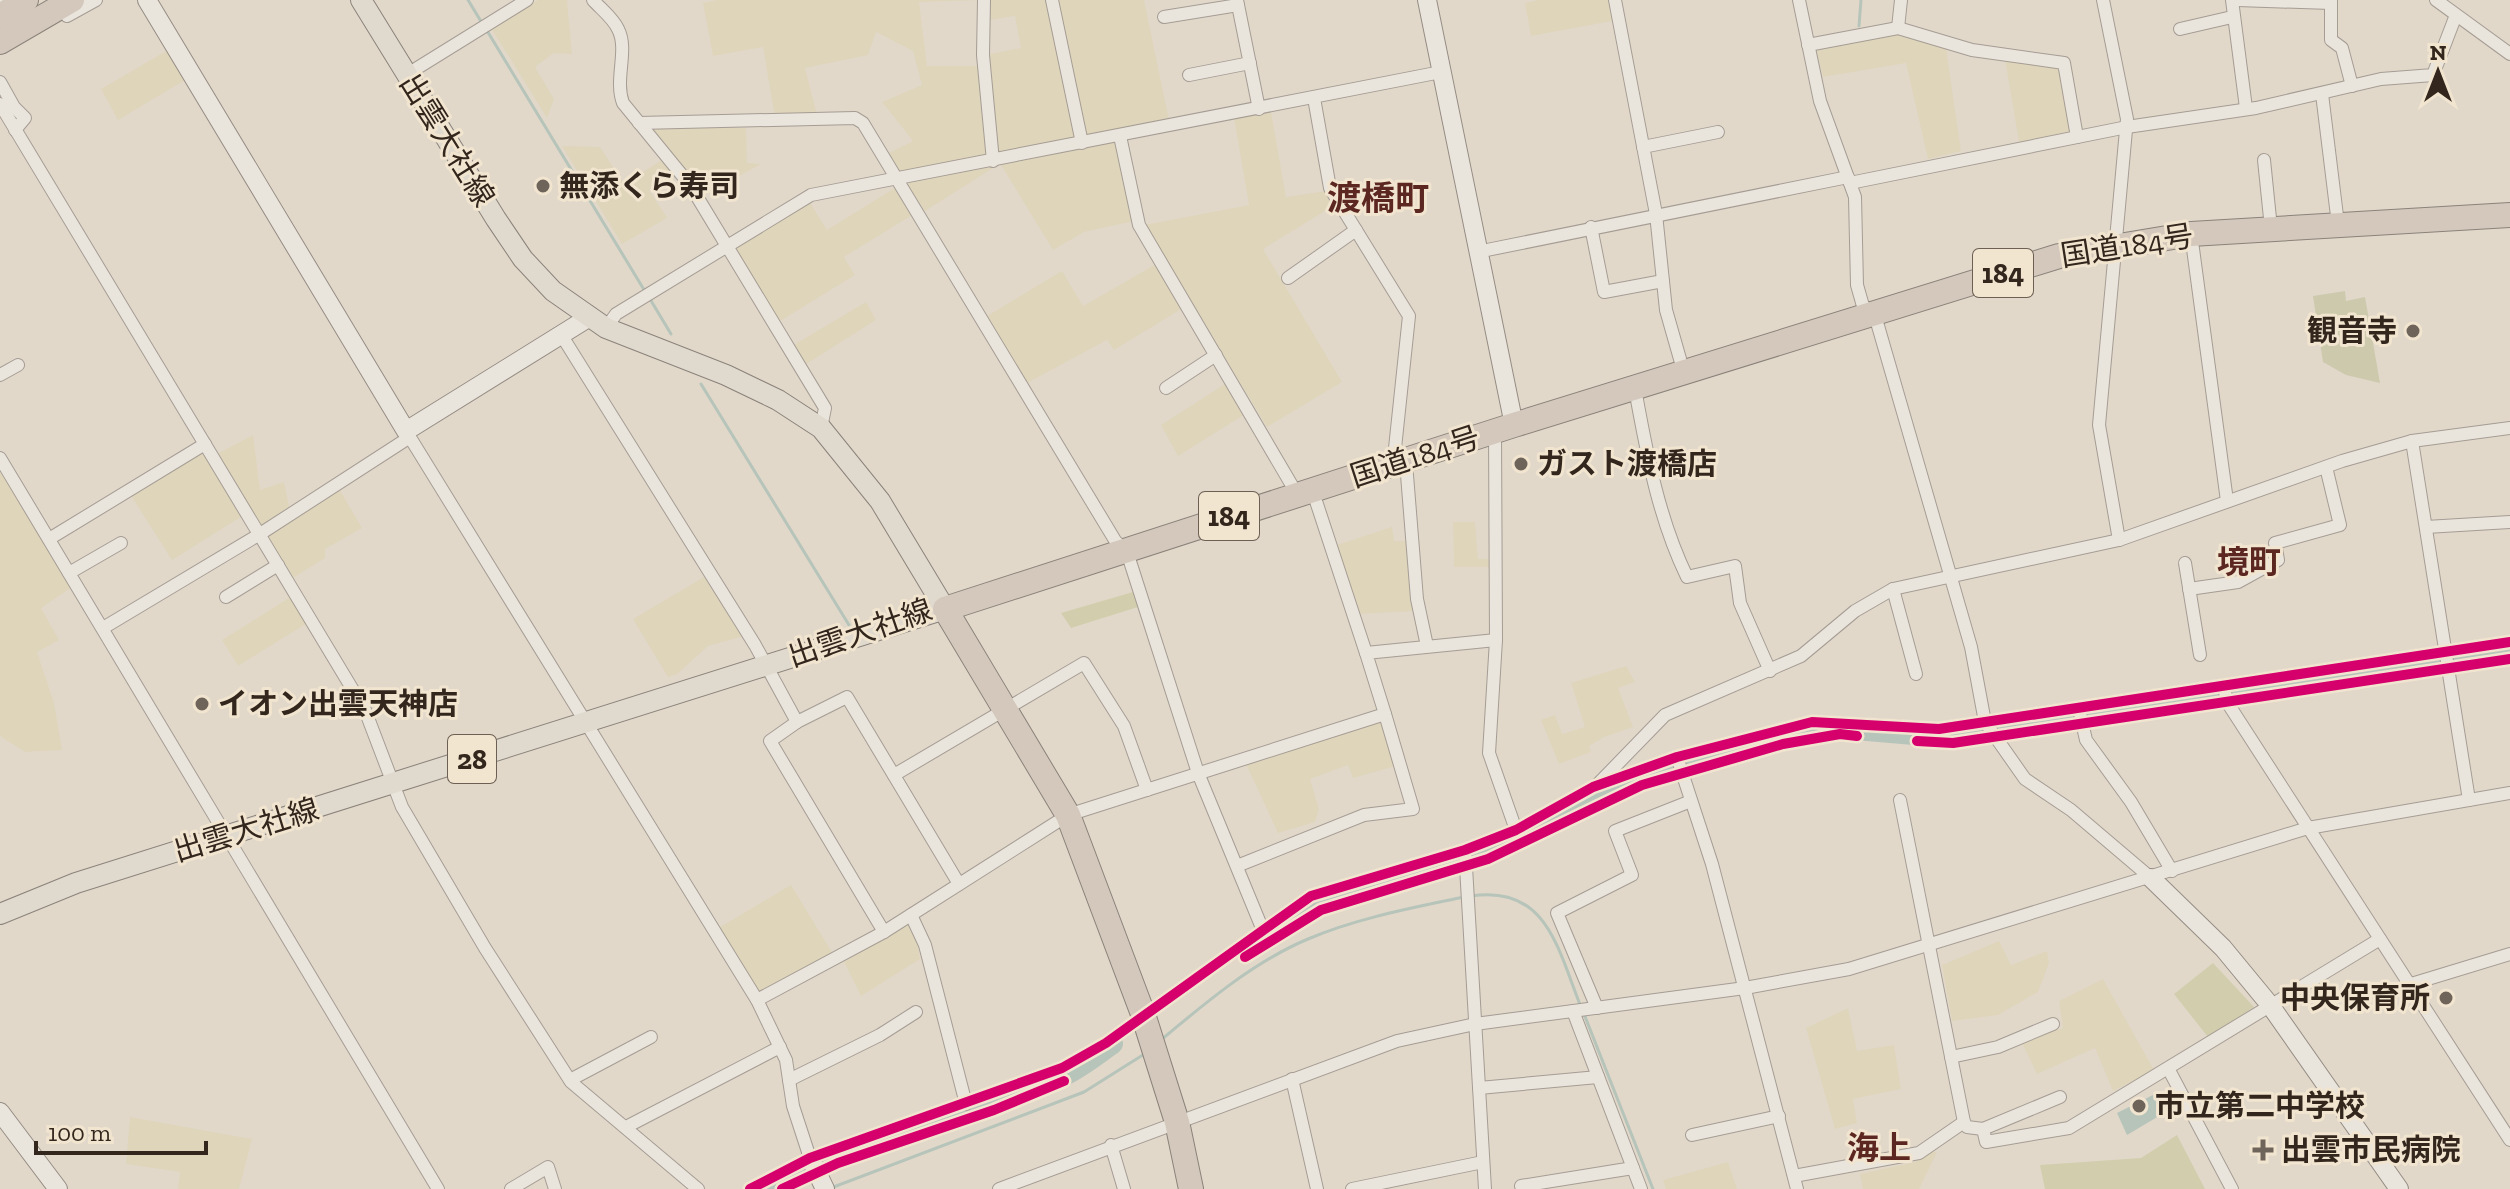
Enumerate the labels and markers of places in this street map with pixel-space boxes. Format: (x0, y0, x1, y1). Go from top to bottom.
place label: 無添くら寿司 (559, 168, 739, 204)
marker: 無添くら寿司 (534, 177, 552, 195)
place label: 観音寺 (2307, 313, 2397, 349)
marker: 観音寺 (2404, 322, 2422, 340)
place label: ガスト渡橋店 (1537, 446, 1717, 482)
marker: ガスト渡橋店 (1512, 455, 1530, 473)
place label: イオン出雲天神店 (218, 686, 458, 722)
marker: イオン出雲天神店 (193, 695, 211, 713)
place label: 中央保育所 (2280, 980, 2430, 1016)
marker: 中央保育所 (2437, 989, 2455, 1007)
place label: 市立第二中学校 (2155, 1088, 2365, 1124)
marker: 市立第二中学校 (2130, 1097, 2148, 1115)
place label: 出雲市民病院 (2281, 1132, 2461, 1168)
marker: 出雲市民病院 (2252, 1139, 2274, 1161)

